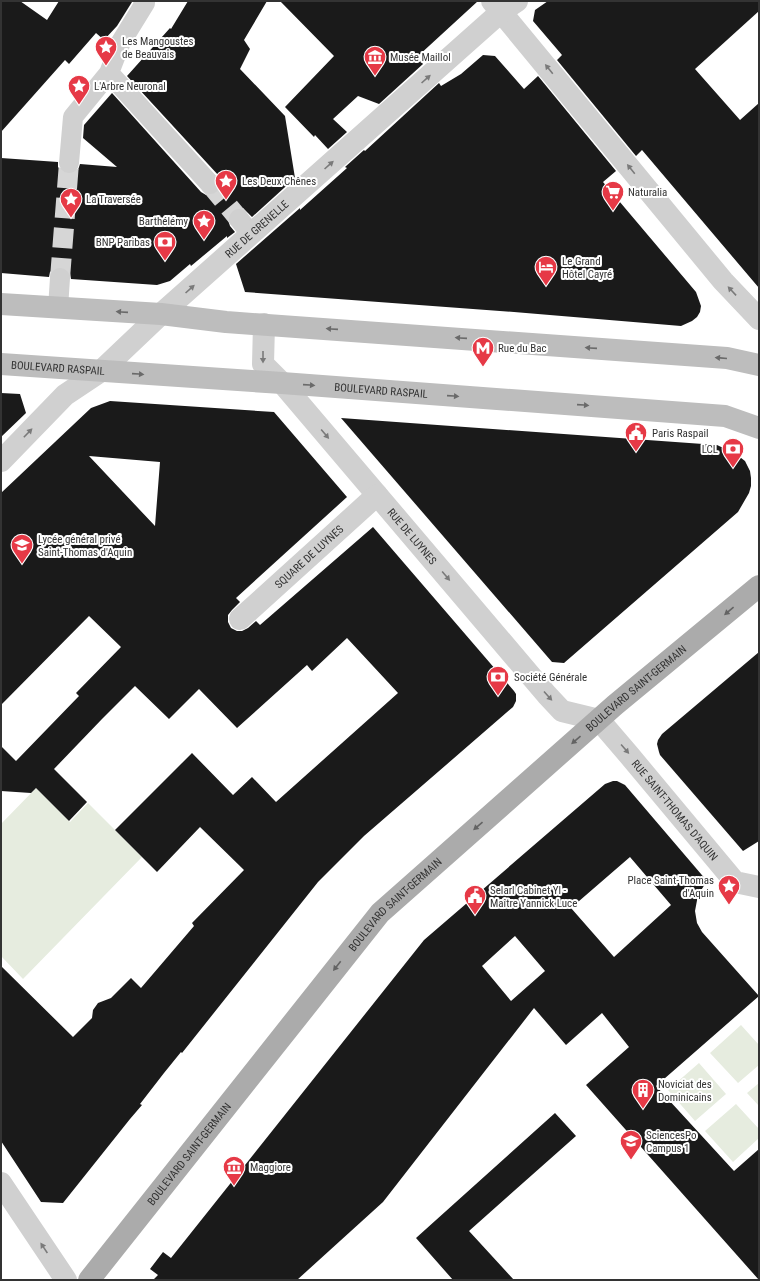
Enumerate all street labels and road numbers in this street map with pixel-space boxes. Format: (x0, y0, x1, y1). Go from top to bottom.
street label: RUE DE GRENELLE (223, 197, 292, 261)
street label: BOULEVARD RASPAIL (11, 359, 105, 378)
street label: BOULEVARD RASPAIL (334, 381, 428, 401)
street label: RUE DE LUYNES (384, 506, 439, 567)
street label: SQUARE DE LUYNES (272, 522, 346, 591)
street label: BOULEVARD SAINT-GERMAIN (583, 643, 689, 735)
street label: RUE SAINT-THOMAS D'AQUIN (629, 757, 720, 863)
street label: BOULEVARD SAINT-GERMAIN (346, 855, 445, 954)
street label: BOULEVARD SAINT-GERMAIN (145, 1100, 234, 1208)

